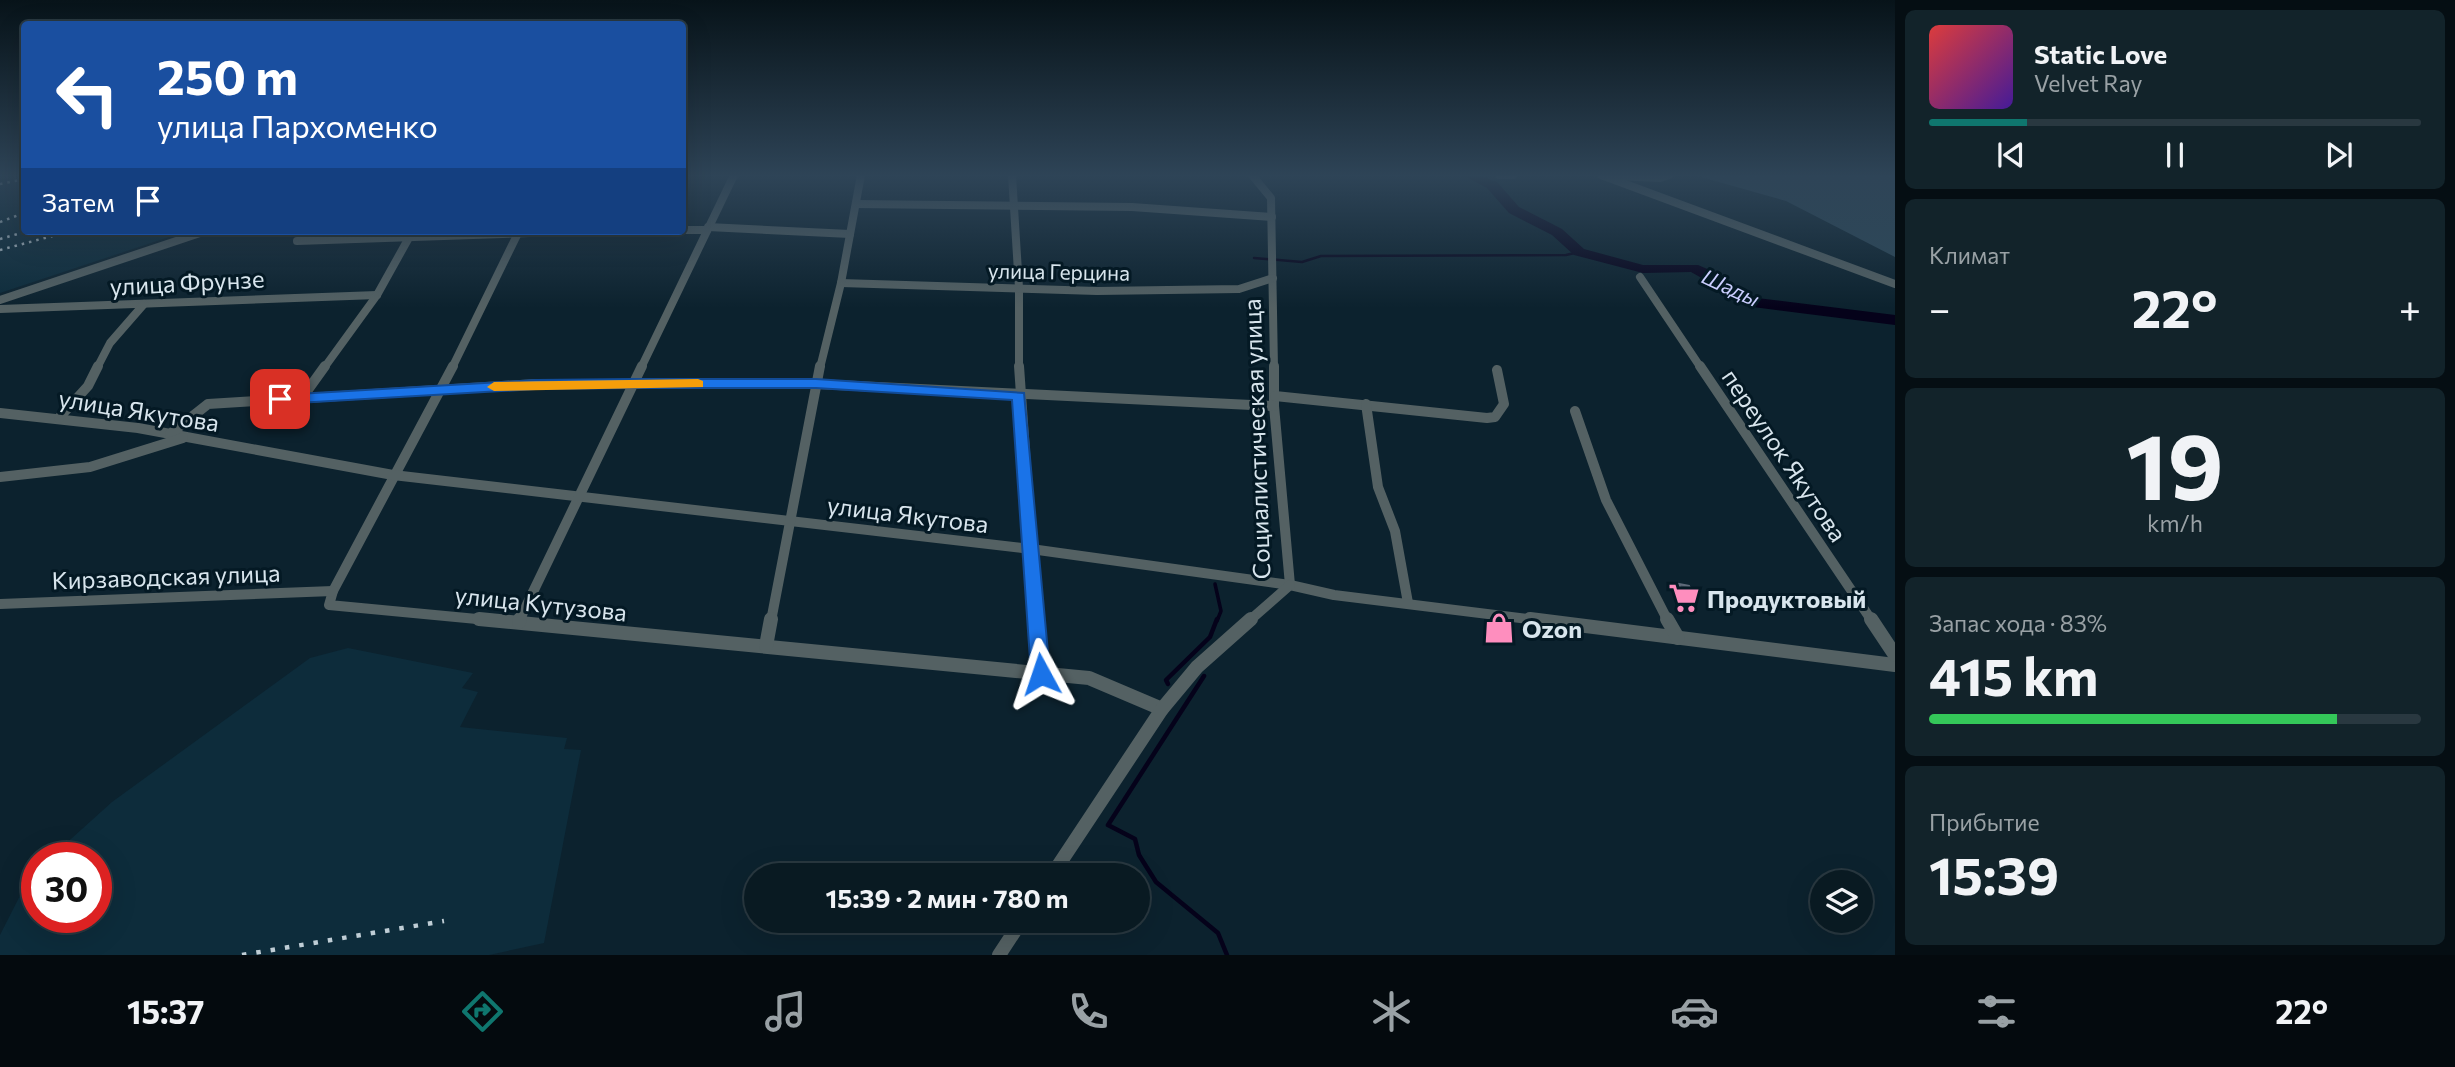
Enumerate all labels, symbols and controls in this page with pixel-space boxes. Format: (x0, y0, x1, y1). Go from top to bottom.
text: Static Love (2034, 38, 2167, 69)
text: 250 m (157, 45, 298, 105)
icon: left (42, 49, 133, 140)
text: Velvet Ray (2034, 69, 2142, 97)
text: улица Пархоменко (157, 105, 438, 145)
icon: previous (1992, 136, 2030, 174)
icon: pause (2156, 136, 2194, 174)
icon: next (2320, 136, 2358, 174)
icon: arrive (129, 182, 167, 220)
text: Затем (42, 186, 115, 217)
text: Климат (1929, 241, 2010, 269)
street label: улица Герцина (988, 257, 1130, 285)
street label: улица Фрунзе (109, 263, 265, 301)
water label: Шады (1698, 263, 1764, 311)
text: 22° (2132, 275, 2217, 339)
text: − (1929, 284, 1951, 331)
text: + (2399, 284, 2421, 331)
street label: Социалистическая улица (1237, 298, 1275, 580)
street label: переулок Якутова (1717, 363, 1853, 547)
pin (250, 369, 310, 429)
icon: arrive (261, 380, 299, 418)
street label: улица Якутова (57, 383, 221, 437)
text: 19 (2126, 407, 2224, 519)
street label: улица Якутова (826, 490, 990, 538)
text: km/h (2147, 509, 2203, 537)
street label: Кирзаводская улица (51, 558, 281, 594)
street label: улица Кутузова (454, 580, 628, 626)
supermarket icon: Продуктовый (1667, 581, 1701, 615)
place label: Продуктовый (1707, 584, 1866, 613)
text: Запас хода · 83% (1929, 609, 2107, 637)
shop icon: Ozon (1482, 611, 1516, 645)
place label: Ozon (1522, 614, 1582, 643)
position arrow (1004, 637, 1078, 711)
text: 415 km (1929, 643, 2098, 707)
text: Прибытие (1929, 808, 2040, 836)
speed limit sign: 30 (21, 842, 112, 933)
text: 15:39 (1929, 842, 2059, 906)
map controls (1810, 870, 1873, 933)
button: layers (1810, 870, 1873, 933)
text: 15:39 · 2 мин · 780 m (826, 882, 1068, 913)
icon: directions (458, 987, 507, 1036)
icon: music (761, 987, 810, 1036)
icon: phone (1064, 987, 1113, 1036)
icon: climate (1367, 987, 1416, 1036)
icon: car (1670, 987, 1719, 1036)
icon: filters (1972, 987, 2021, 1036)
text: 15:37 (127, 991, 204, 1031)
text: 22° (2275, 991, 2328, 1031)

